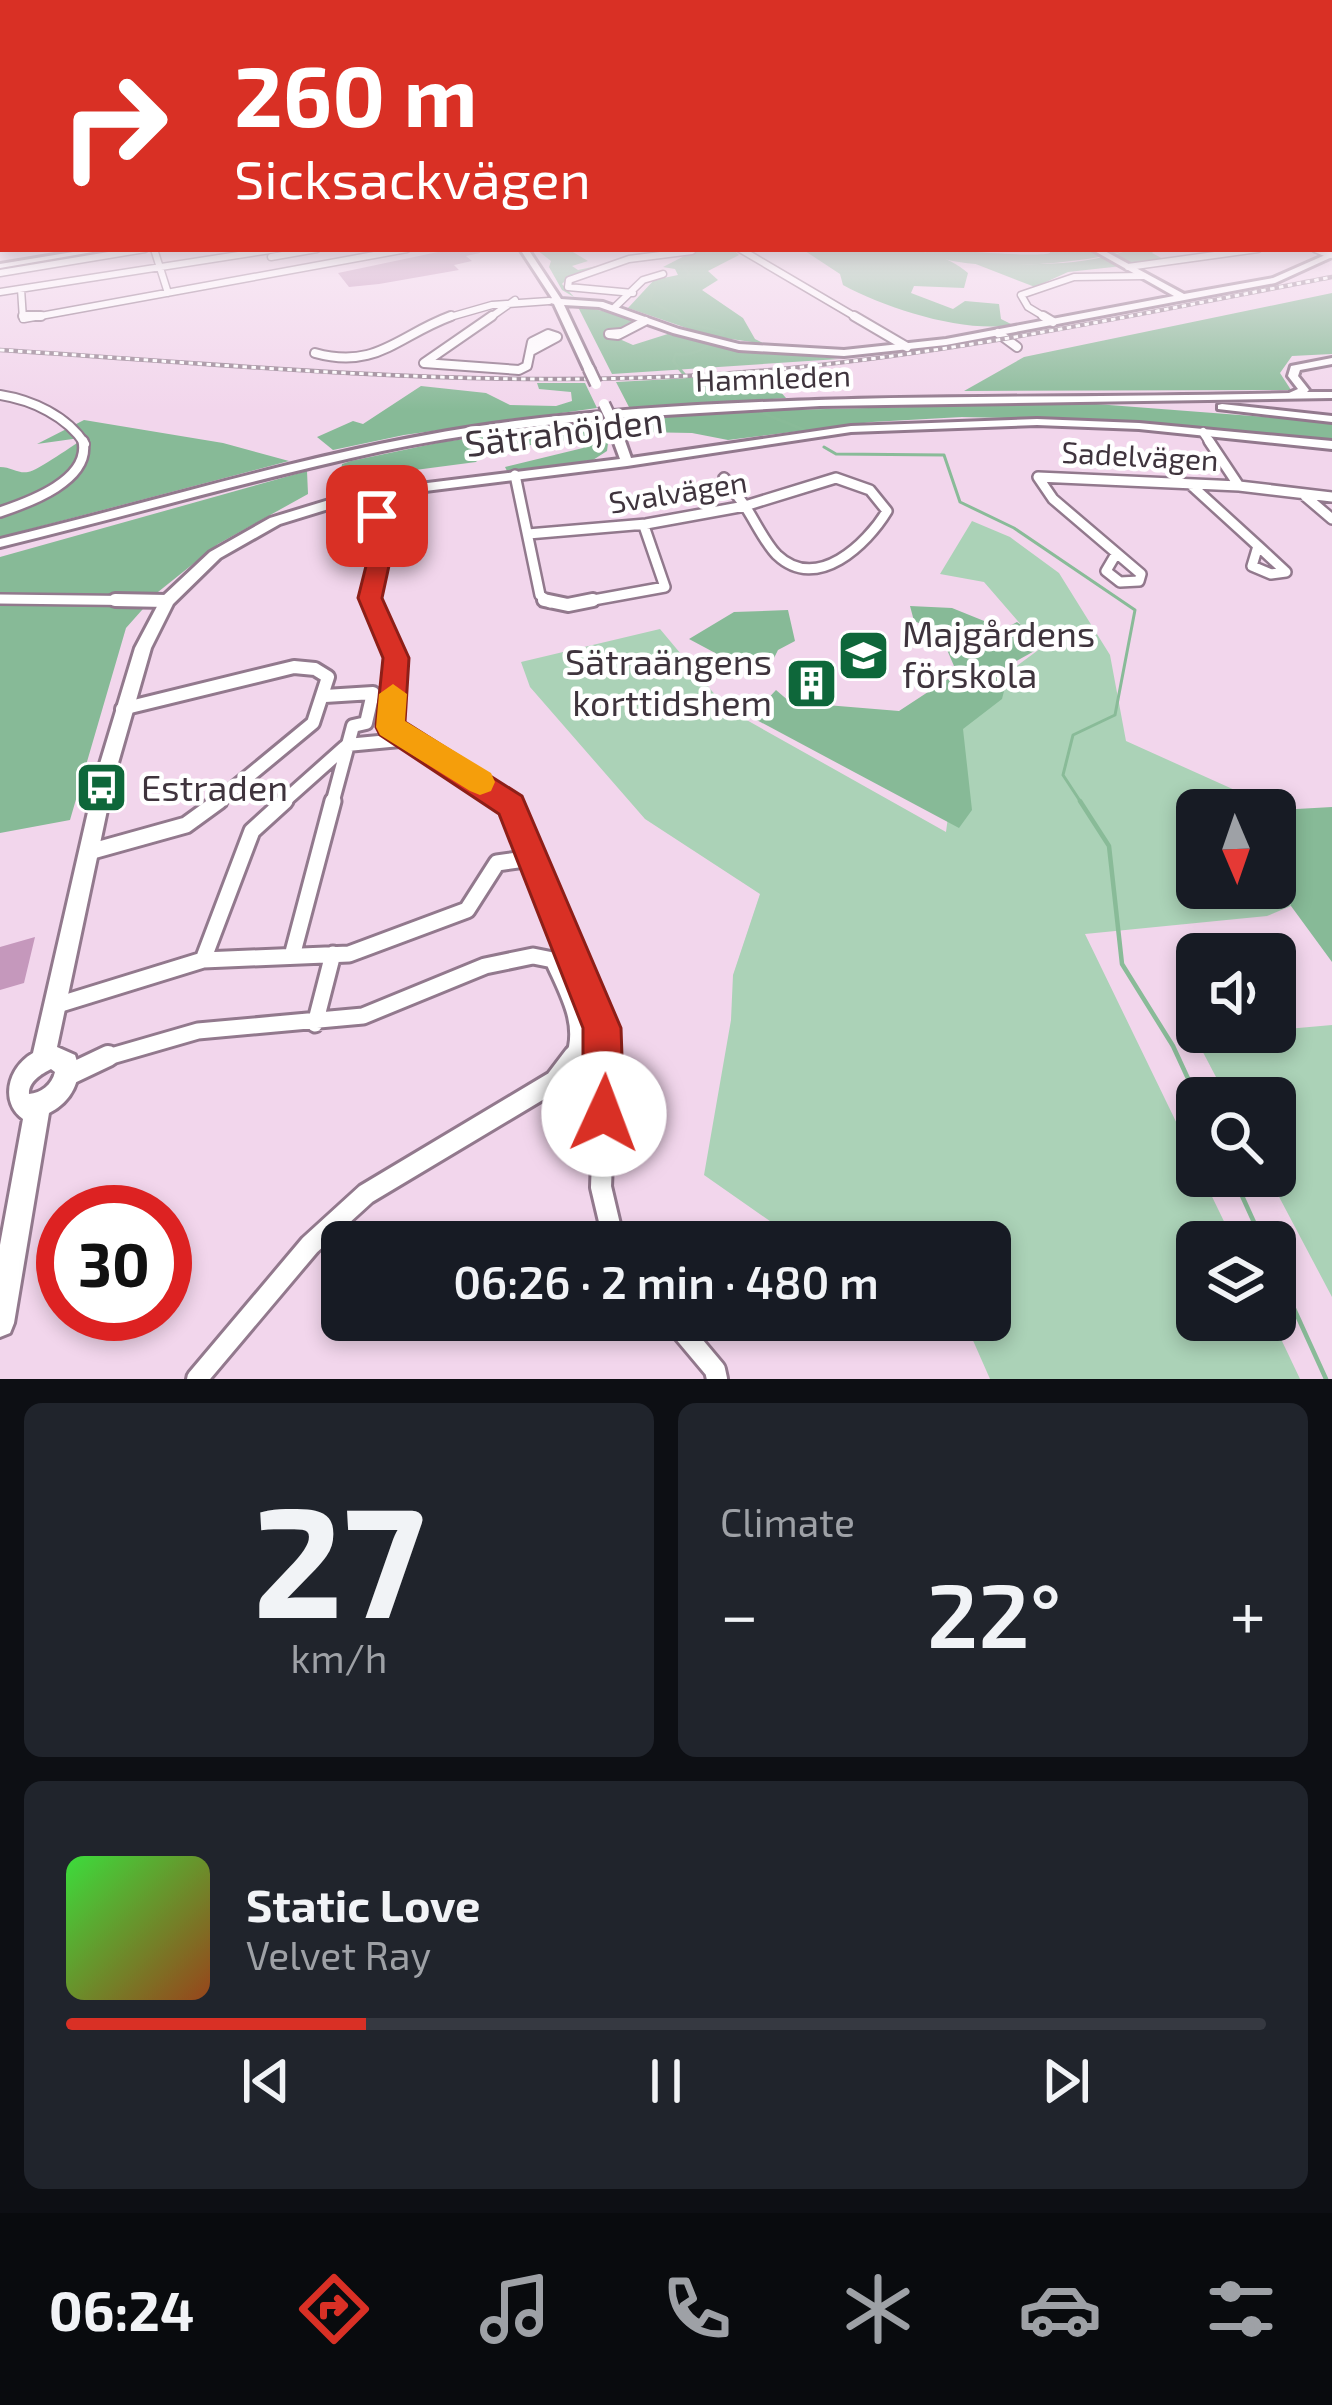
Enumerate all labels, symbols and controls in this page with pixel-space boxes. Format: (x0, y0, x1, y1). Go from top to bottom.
text: 260 m (234, 43, 478, 144)
icon: right (36, 48, 192, 204)
text: Sicksackvägen (234, 145, 591, 210)
street label: Hamnleden (694, 356, 852, 398)
street label: Sätrahöjden (462, 397, 665, 464)
street label: Sadelvägen (1061, 433, 1220, 477)
street label: Svalvägen (606, 462, 749, 520)
pin (326, 465, 428, 567)
icon: arrive (344, 483, 410, 549)
place label: Majgårdens förskola (902, 611, 1095, 695)
school or university icon: Majgårdens förskola (835, 627, 891, 683)
place label: Sätraängens korttidshem (565, 639, 772, 723)
building icon: Sätraängens korttidshem (783, 655, 839, 711)
bus stop icon: Estraden (74, 760, 130, 816)
place label: Estraden (141, 765, 288, 808)
north arrow (1176, 789, 1296, 909)
map controls (1176, 789, 1296, 1341)
button: sound (1176, 933, 1296, 1053)
position arrow (541, 1051, 667, 1177)
button: search (1176, 1077, 1296, 1197)
speed limit sign: 30 (36, 1185, 192, 1341)
button: layers (1176, 1221, 1296, 1341)
text: 06:26 · 2 min · 480 m (453, 1254, 879, 1308)
text: 27 (252, 1462, 426, 1649)
text: Climate (720, 1498, 855, 1545)
text: 22° (927, 1558, 1062, 1666)
text: − (720, 1573, 759, 1652)
text: + (1230, 1573, 1266, 1652)
text: km/h (291, 1634, 387, 1681)
text: Static Love (246, 1877, 481, 1931)
text: Velvet Ray (246, 1931, 431, 1978)
icon: previous (233, 2048, 299, 2114)
icon: pause (633, 2048, 699, 2114)
icon: next (1033, 2048, 1099, 2114)
icon: directions (292, 2267, 376, 2351)
icon: music (473, 2267, 557, 2351)
icon: phone (655, 2267, 739, 2351)
icon: climate (836, 2267, 920, 2351)
icon: car (1018, 2267, 1102, 2351)
icon: filters (1199, 2267, 1283, 2351)
text: 06:24 (49, 2277, 194, 2342)

